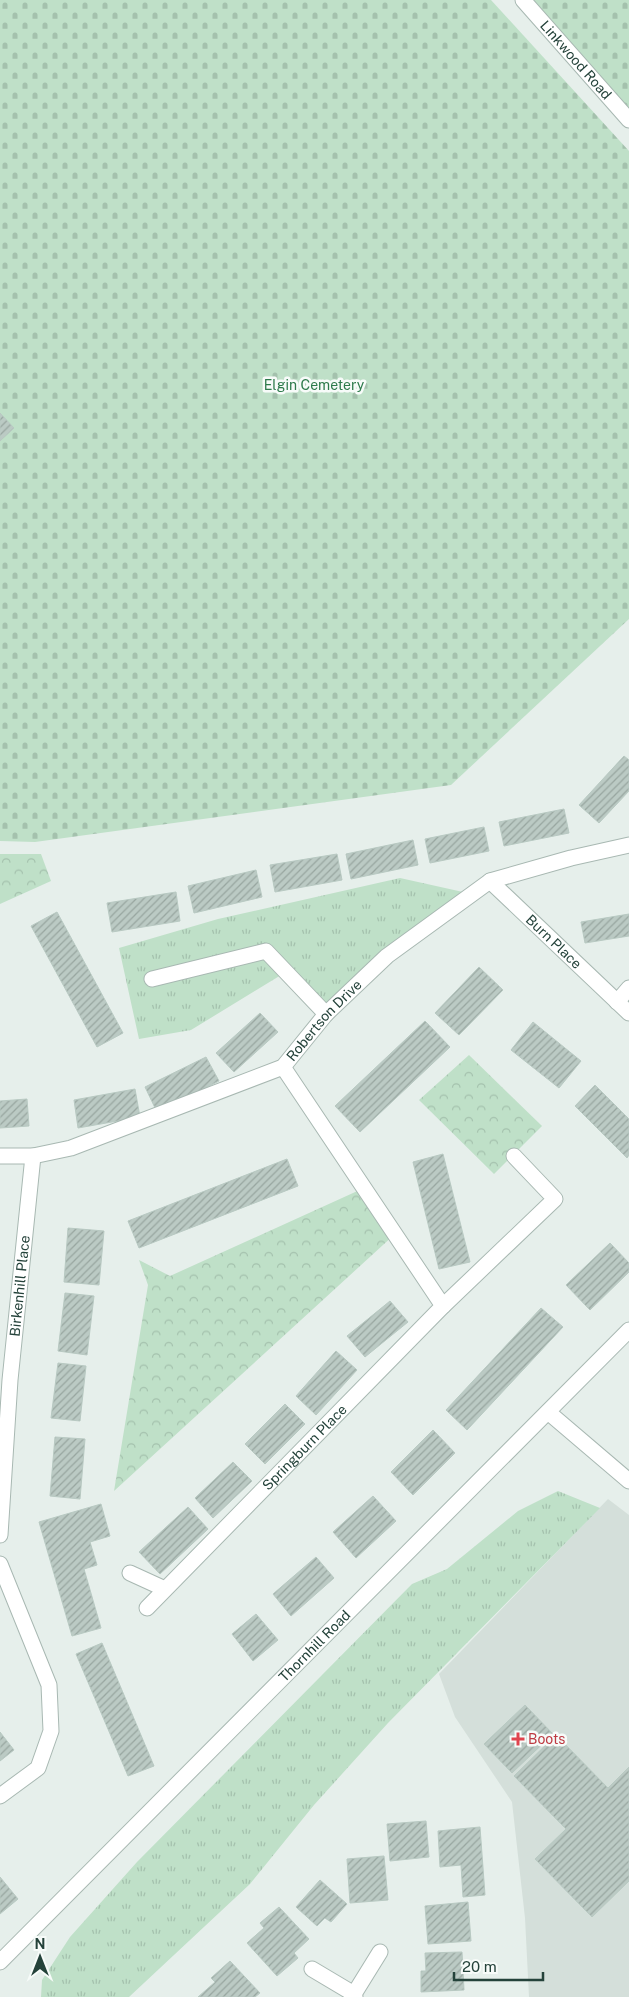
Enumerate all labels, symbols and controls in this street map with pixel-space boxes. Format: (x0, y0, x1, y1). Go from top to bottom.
street label: Linkwood Road (537, 17, 615, 102)
park label: Elgin Cemetery (264, 377, 365, 393)
street label: Burn Place (523, 911, 585, 972)
street label: Robertson Drive (283, 976, 365, 1064)
street label: Birkenhill Place (7, 1234, 33, 1337)
street label: Springburn Place (259, 1401, 350, 1493)
street label: Thornhill Road (276, 1607, 354, 1685)
place label: Boots (528, 1731, 565, 1747)
marker: Boots (512, 1733, 524, 1745)
north arrow (15, 1932, 65, 1982)
text: N (35, 1936, 45, 1952)
scale bar (454, 1950, 543, 1982)
text: 20 m (462, 1958, 497, 1975)

